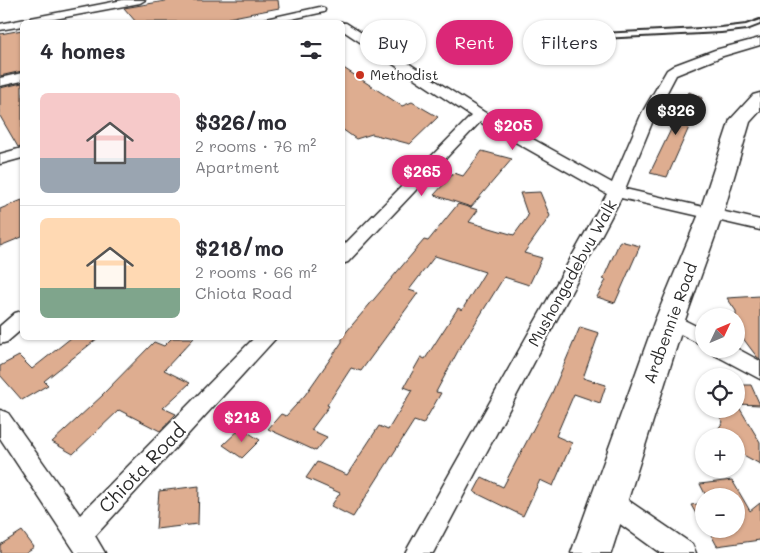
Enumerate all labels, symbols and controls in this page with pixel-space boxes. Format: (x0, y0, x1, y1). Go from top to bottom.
chip: Buy (360, 20, 426, 65)
chip: Rent (436, 20, 513, 65)
chip: Filters (523, 20, 616, 65)
icon: filters (297, 36, 325, 64)
text: 4 homes (40, 37, 126, 64)
place label: Methodist (370, 65, 438, 84)
marker: Methodist (354, 69, 366, 81)
pin: $326 (646, 94, 706, 136)
text: $326 (657, 99, 695, 120)
text: $326/mo (195, 108, 287, 135)
pin: $205 (483, 108, 543, 151)
icon: home (80, 113, 140, 173)
text: $205 (494, 114, 532, 135)
text: 2 rooms · 76 m² (195, 135, 316, 156)
pin: $265 (392, 154, 452, 197)
text: Apartment (195, 156, 280, 177)
text: $265 (403, 160, 441, 181)
street label: Mushongadebvu Walk (522, 196, 621, 350)
text: $218/mo (195, 234, 284, 261)
icon: home (80, 238, 140, 298)
street label: Ardbennie Road (638, 260, 701, 386)
text: 2 rooms · 66 m² (195, 261, 317, 282)
text: Chiota Road (195, 282, 292, 303)
north arrow (695, 308, 745, 358)
map controls (695, 308, 745, 538)
button: locate (695, 368, 745, 418)
pin: $218 (212, 400, 272, 443)
text: $218 (224, 406, 260, 427)
street label: Chiota Road (93, 418, 191, 518)
button: + (695, 428, 745, 478)
button: − (695, 488, 745, 538)

